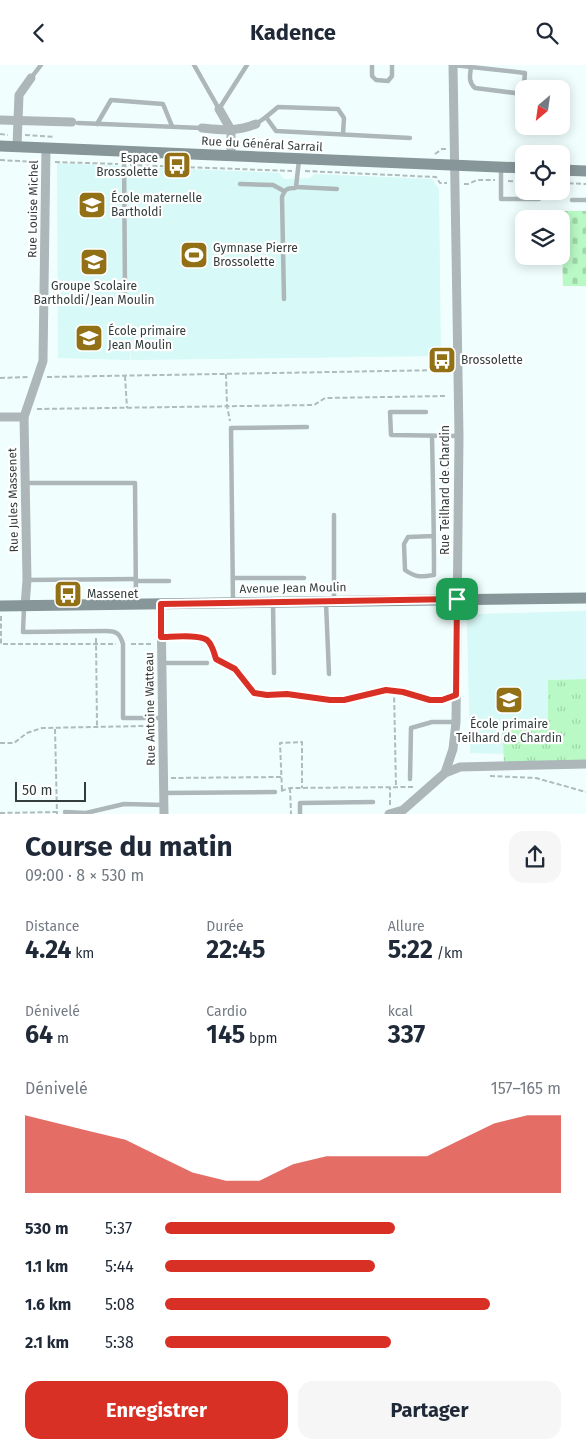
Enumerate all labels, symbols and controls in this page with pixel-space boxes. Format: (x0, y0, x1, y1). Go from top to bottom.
icon: back (25, 19, 53, 47)
text: Kadence (250, 19, 336, 46)
icon: search (533, 19, 561, 47)
north arrow (515, 80, 570, 135)
map controls (515, 80, 570, 265)
street label: Rue du Général Sarrail (201, 134, 324, 154)
button: locate (515, 145, 570, 200)
bus stop icon: Espace Brossolette (162, 150, 192, 180)
place label: Espace Brossolette (96, 151, 158, 179)
street label: Rue Louise Michel (25, 159, 41, 258)
school or university icon: École maternelle Bartholdi (77, 190, 107, 220)
place label: École maternelle Bartholdi (111, 190, 202, 219)
button: layers (515, 210, 570, 265)
sports icon: Gymnase Pierre Brossolette (179, 240, 209, 270)
place label: Gymnase Pierre Brossolette (213, 241, 298, 269)
school or university icon: Groupe Scolaire Bartholdi/Jean Moulin (79, 247, 109, 277)
place label: Groupe Scolaire Bartholdi/Jean Moulin (33, 279, 155, 307)
school or university icon: École primaire Jean Moulin (74, 323, 104, 353)
place label: École primaire Jean Moulin (108, 323, 186, 352)
bus stop icon: Brossolette (427, 345, 457, 375)
place label: Brossolette (461, 353, 523, 367)
street label: Rue Teilhard de Chardin (438, 425, 452, 555)
street label: Rue Jules Massenet (5, 447, 21, 552)
pin (436, 578, 478, 620)
bus stop icon: Massenet (53, 579, 83, 609)
street label: Avenue Jean Moulin (239, 580, 347, 596)
icon: arrive (443, 585, 471, 613)
place label: Massenet (87, 587, 139, 601)
street label: Rue Antoine Watteau (142, 652, 158, 766)
school or university icon: École primaire Teilhard de Chardin (494, 685, 524, 715)
place label: École primaire Teilhard de Chardin (456, 716, 562, 745)
scale bar (15, 779, 86, 802)
text: 50 m (22, 782, 53, 799)
text: Course du matin (25, 830, 233, 863)
button: share (509, 831, 561, 883)
text: 09:00 · 8 × 530 m (25, 866, 144, 885)
text: Distance (25, 918, 79, 935)
text: Durée (206, 918, 244, 935)
text: Allure (388, 918, 425, 935)
text: 4.24 (25, 935, 71, 965)
text: 22:45 (206, 935, 265, 965)
text: 5:22 (388, 935, 433, 965)
text: km (71, 945, 94, 962)
text: /km (433, 945, 463, 962)
text: Dénivelé (25, 1003, 80, 1020)
text: Cardio (206, 1003, 247, 1020)
text: kcal (388, 1003, 413, 1020)
text: 64 (25, 1020, 53, 1050)
text: 145 (206, 1020, 245, 1050)
text: 337 (388, 1020, 425, 1050)
text: m (53, 1030, 69, 1047)
text: bpm (245, 1030, 278, 1047)
text: Dénivelé (25, 1079, 88, 1098)
text: 157–165 m (491, 1079, 561, 1098)
text: 530 m (25, 1219, 68, 1238)
text: 5:37 (105, 1219, 132, 1238)
text: 1.1 km (25, 1257, 68, 1276)
text: 5:44 (105, 1257, 134, 1276)
text: 1.6 km (25, 1295, 71, 1314)
text: 5:08 (105, 1295, 135, 1314)
text: 2.1 km (25, 1333, 69, 1352)
text: 5:38 (105, 1333, 134, 1352)
button: Enregistrer (25, 1381, 288, 1439)
button: Partager (298, 1381, 561, 1439)

